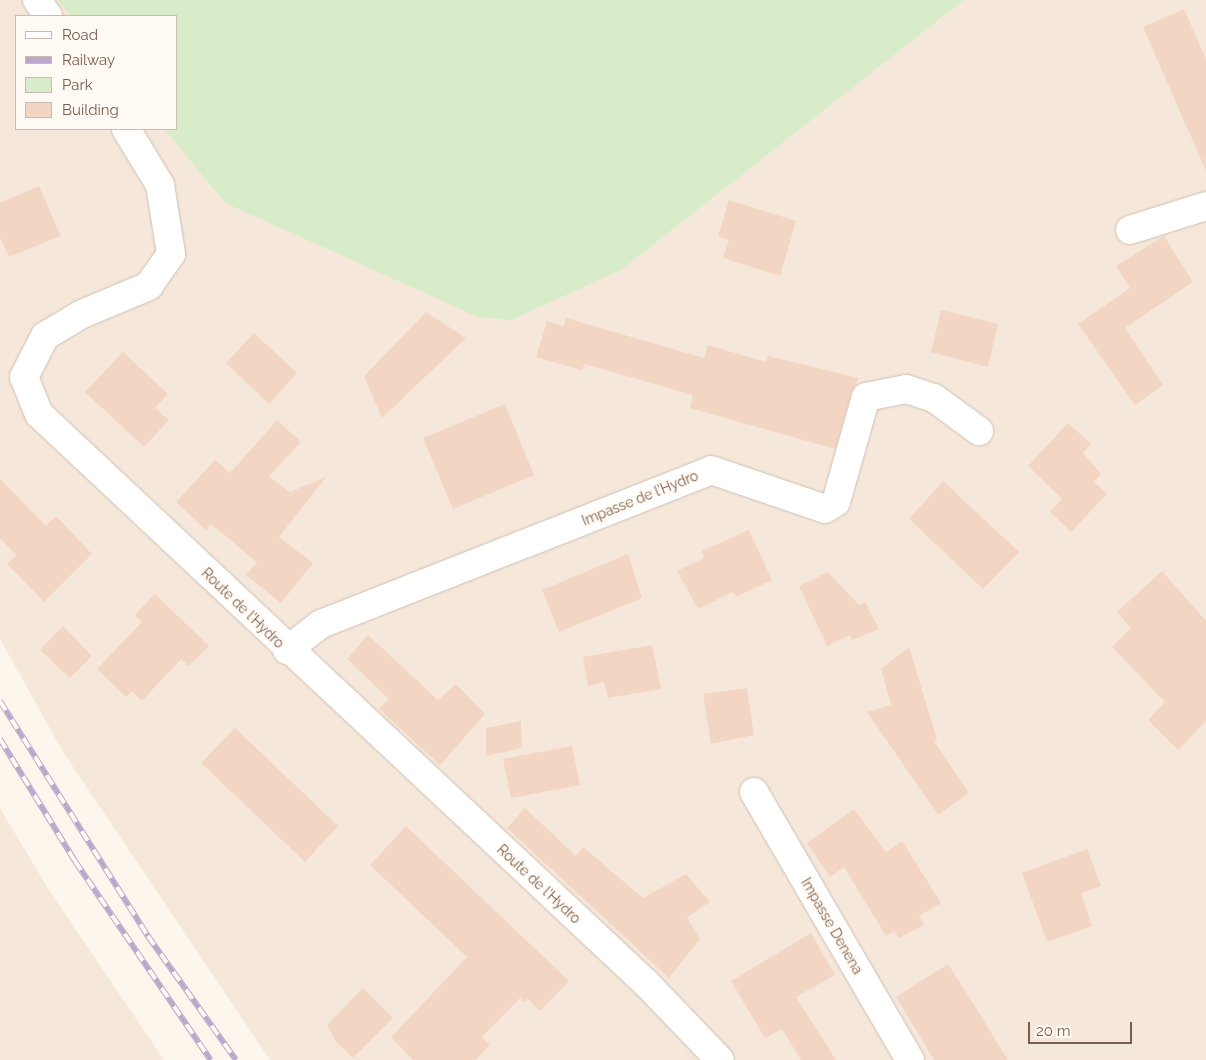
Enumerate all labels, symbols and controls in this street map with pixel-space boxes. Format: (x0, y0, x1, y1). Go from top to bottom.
legend (15, 15, 178, 130)
text: Road (62, 26, 98, 44)
text: Railway (62, 51, 115, 69)
text: Park (62, 76, 93, 94)
text: Building (62, 101, 119, 119)
street label: Impasse de l'Hydro (579, 467, 701, 529)
street label: Route de l'Hydro (198, 564, 288, 652)
street label: Route de l'Hydro (494, 841, 584, 927)
street label: Impasse Denena (798, 875, 866, 977)
scale bar (1031, 1012, 1135, 1044)
text: 20 m (1036, 1022, 1071, 1040)

